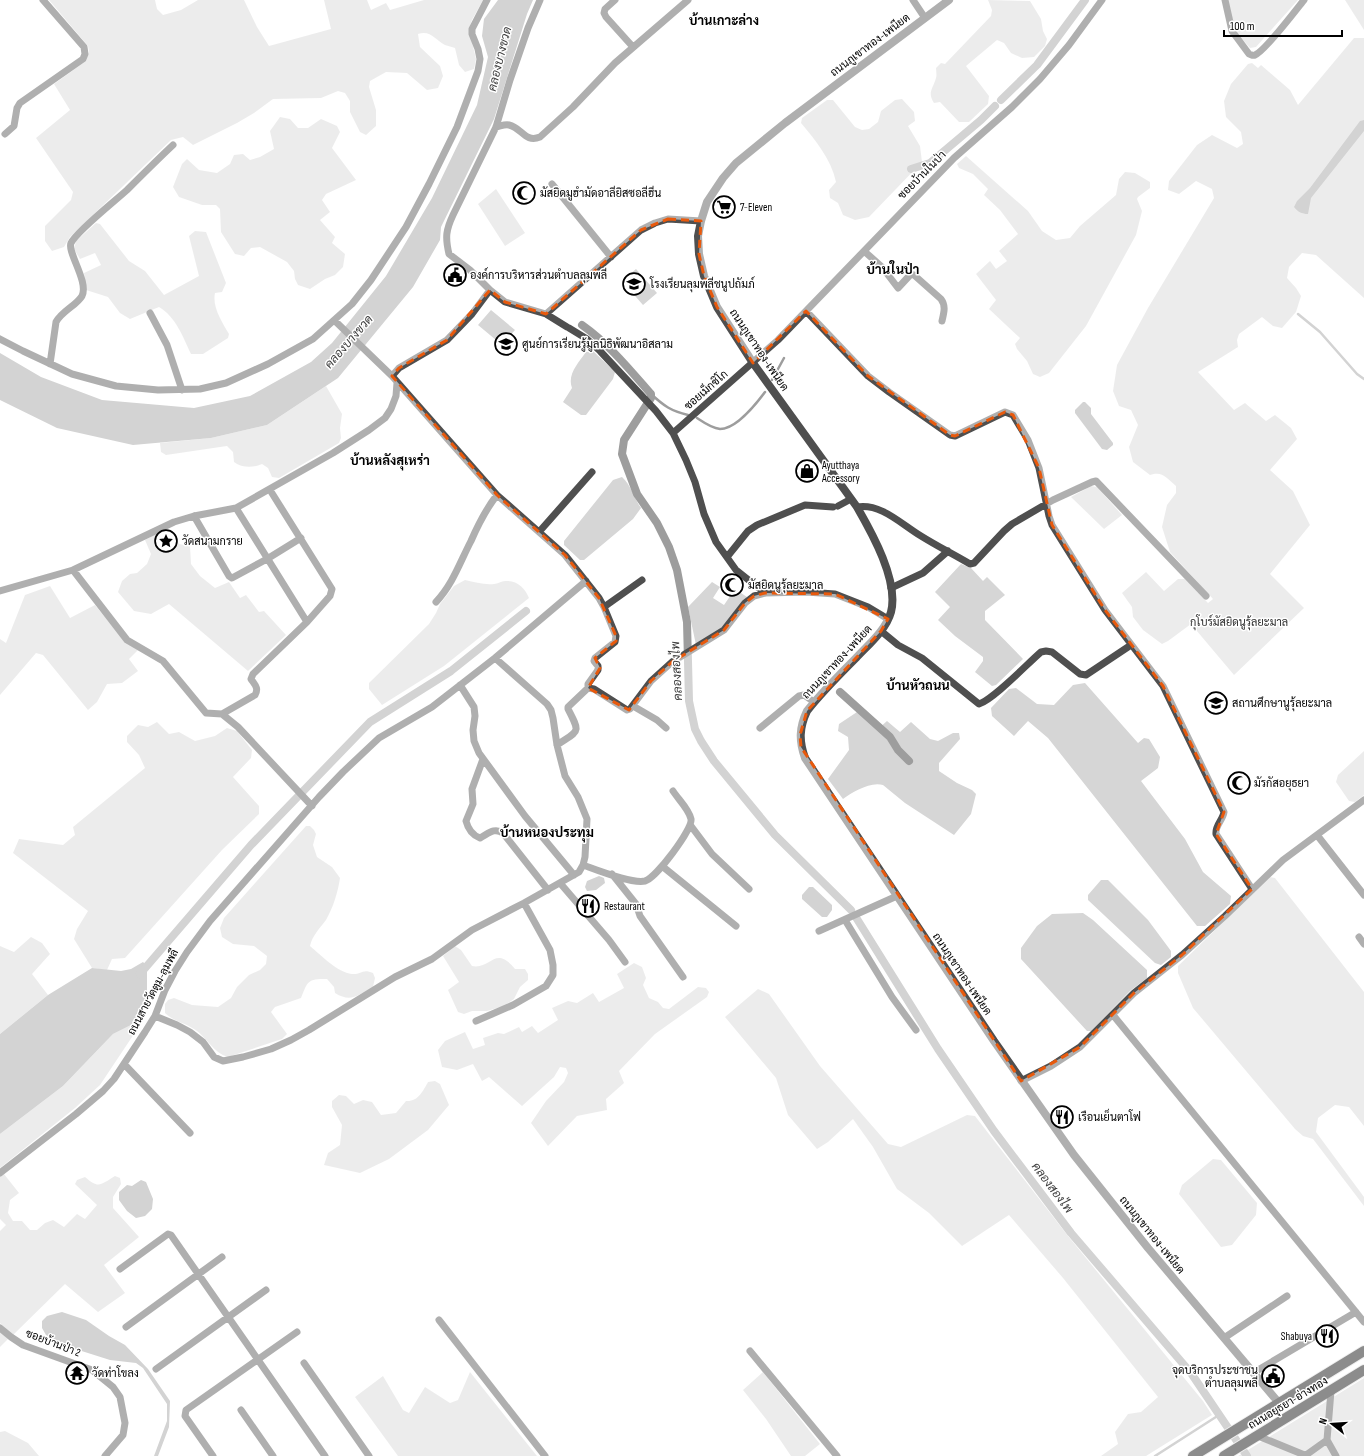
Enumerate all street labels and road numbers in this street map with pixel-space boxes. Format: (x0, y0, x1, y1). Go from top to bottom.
street label: ถนนภูเขาทอง-เพนียด (826, 9, 913, 80)
street label: ซอยบ้านในป่า (894, 147, 949, 202)
street label: ถนนภูเขาทอง-เพนียด (726, 305, 793, 394)
street label: ซอยเม็กซิโก (680, 365, 730, 412)
street label: ถนนภูเขาทอง-เพนียด (798, 621, 875, 702)
street label: ถนนภูเขาทอง-เพนียด (929, 929, 996, 1018)
street label: ถนนสายวัดตูม-ลุมพลี (123, 946, 183, 1038)
street label: ถนนภูเขาทอง-เพนียด (1116, 1192, 1189, 1277)
street label: ซอยบ้านป่า 2 (24, 1326, 83, 1360)
street label: ถนนอยุธยา-อ่างทอง (1245, 1373, 1331, 1434)

